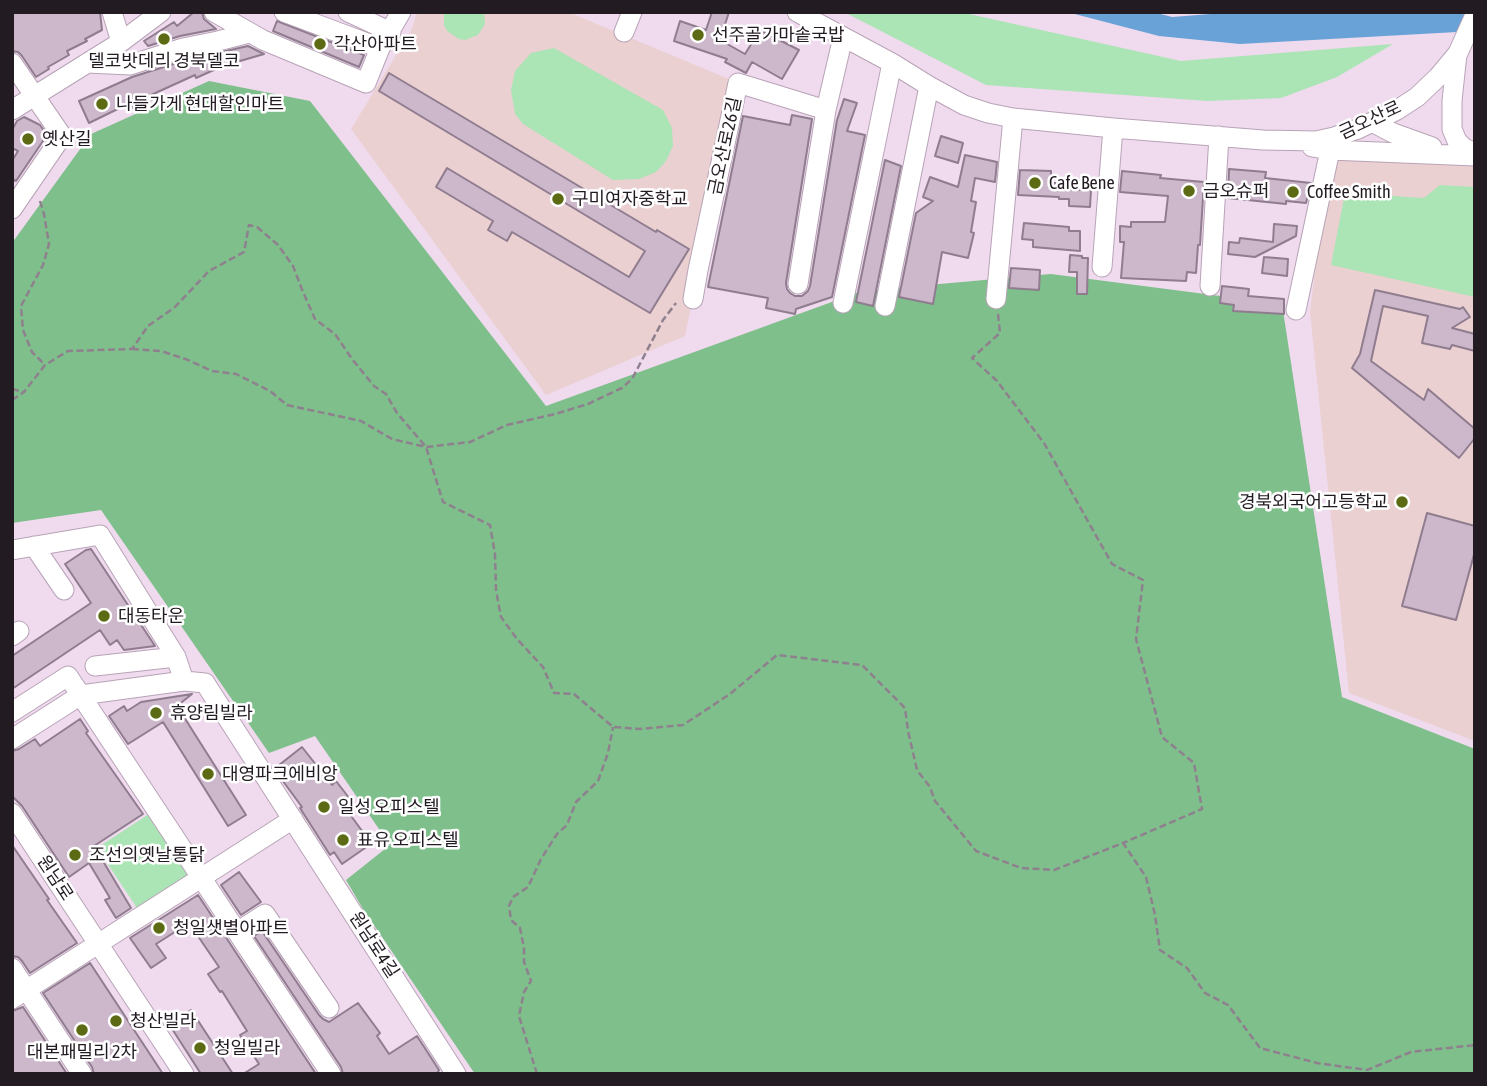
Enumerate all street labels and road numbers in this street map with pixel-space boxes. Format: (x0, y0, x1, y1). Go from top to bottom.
street label: 금오산로26길 (704, 95, 746, 197)
street label: 금오산로 (1335, 96, 1405, 144)
street label: 원남로 (32, 851, 78, 905)
street label: 원남로4길 (345, 908, 403, 982)

